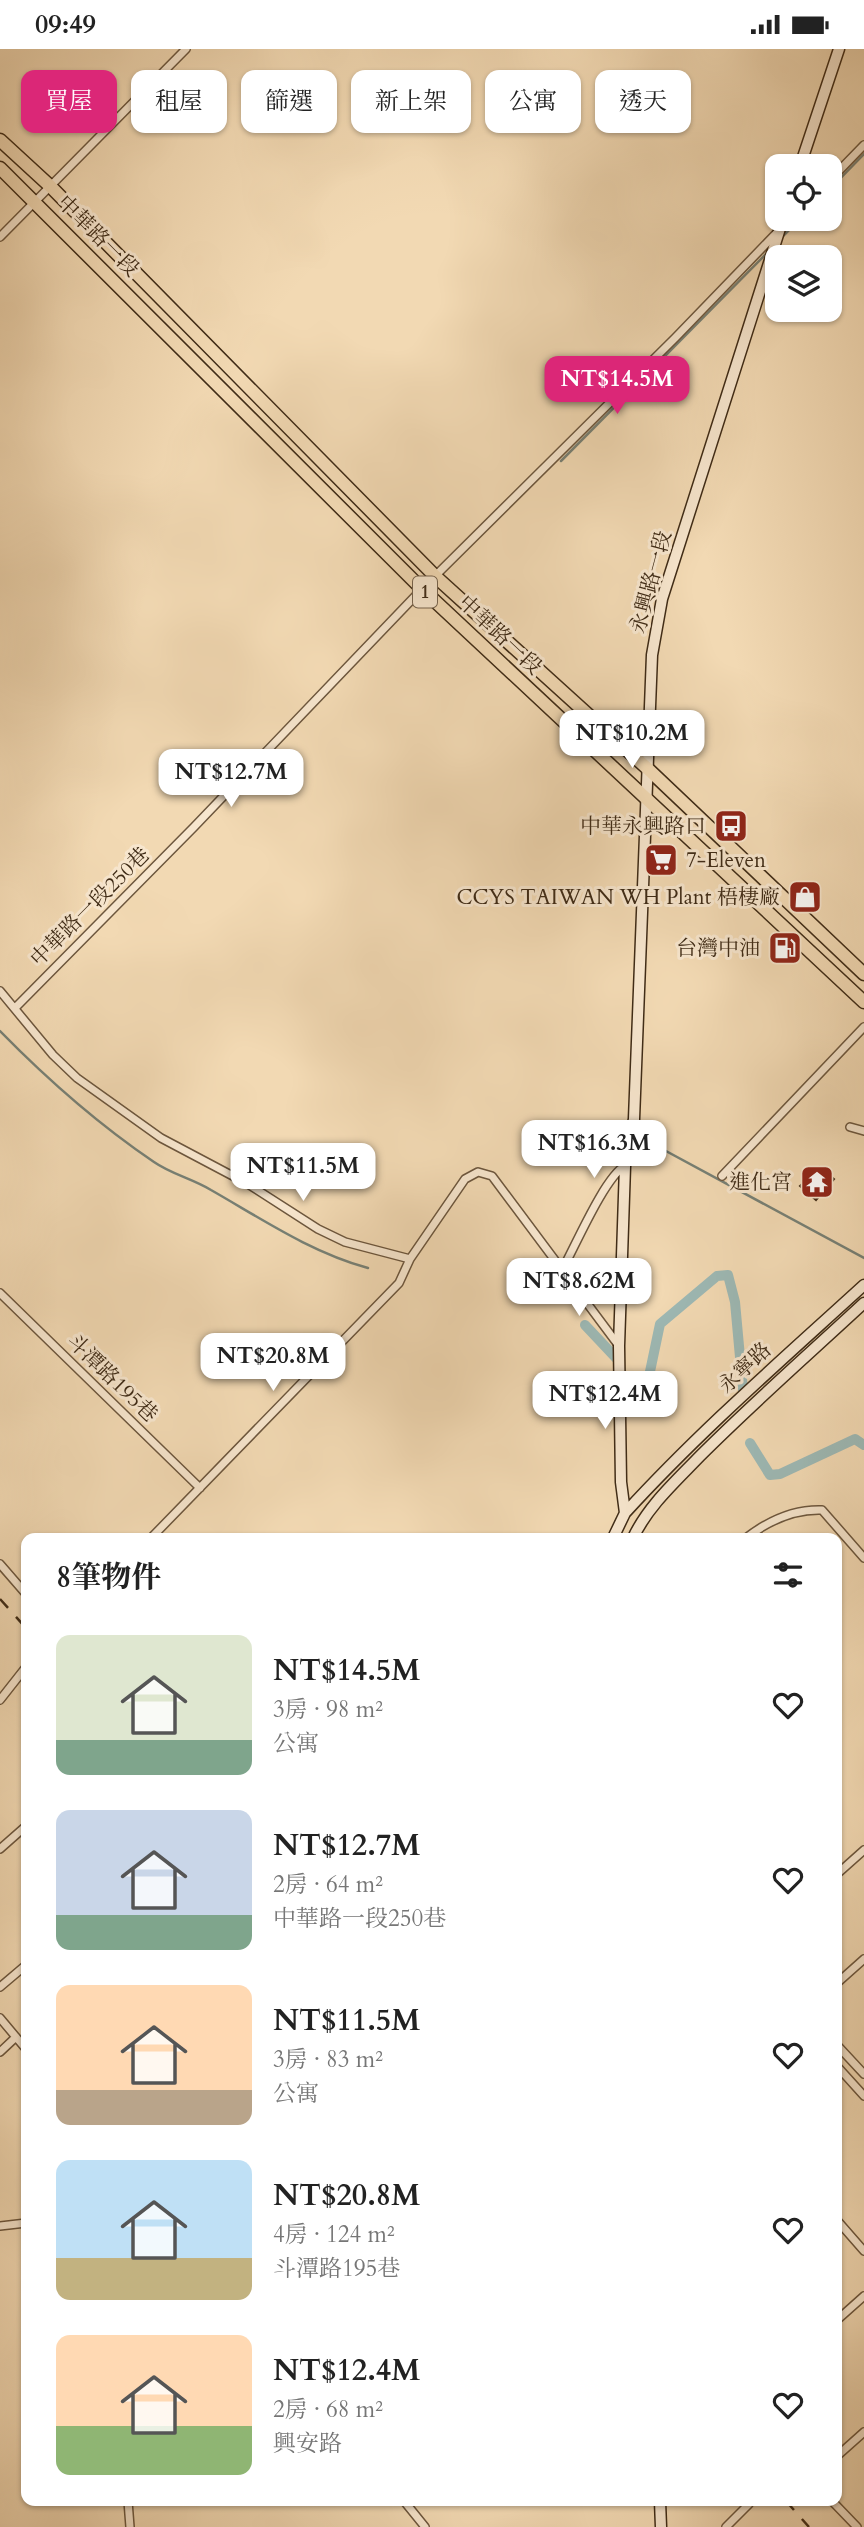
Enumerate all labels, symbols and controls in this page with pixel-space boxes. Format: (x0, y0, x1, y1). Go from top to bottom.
text: 09:49 (35, 7, 96, 42)
chip: 買屋 (21, 70, 117, 133)
chip: 租屋 (131, 70, 227, 133)
chip: 篩選 (241, 70, 337, 133)
chip: 新上架 (351, 70, 471, 133)
chip: 公寓 (485, 70, 581, 133)
chip: 透天 (595, 70, 691, 133)
map controls (765, 154, 842, 322)
button: locate (765, 154, 842, 231)
street label: 中華路一段 (51, 189, 145, 283)
button: layers (765, 245, 842, 322)
pin: NT$14.5M (545, 357, 689, 416)
text: NT$14.5M (561, 363, 673, 394)
street label: 永興路一段 (623, 528, 679, 636)
road number: 1 (413, 577, 437, 607)
street label: 中華路一段 (452, 589, 548, 681)
pin: NT$10.2M (560, 711, 704, 770)
text: NT$10.2M (576, 717, 688, 748)
pin: NT$12.7M (159, 749, 303, 809)
text: NT$12.7M (175, 756, 287, 787)
bus stop icon: 中華永興路口 (712, 807, 750, 845)
place label: 中華永興路口 (580, 812, 706, 841)
street label: 中華路一段250巷 (24, 841, 156, 973)
supermarket icon: 7-Eleven (642, 841, 680, 879)
place label: 7-Eleven (686, 846, 766, 875)
shop icon: CCYS TAIWAN WH Plant 梧棲廠 (786, 878, 824, 916)
place label: CCYS TAIWAN WH Plant 梧棲廠 (456, 883, 780, 912)
fuel station icon: 台灣中油 (766, 929, 804, 967)
place label: 台灣中油 (676, 934, 760, 963)
pin: NT$16.3M (522, 1121, 666, 1180)
text: NT$16.3M (538, 1127, 650, 1158)
pin: NT$11.5M (231, 1143, 375, 1203)
text: NT$11.5M (247, 1150, 359, 1181)
temple icon: 進化宮 (798, 1163, 836, 1201)
place label: 進化宮 (729, 1168, 792, 1197)
pin: NT$8.62M (507, 1259, 651, 1318)
text: NT$8.62M (523, 1265, 635, 1296)
street label: 斗潭路195巷 (60, 1327, 164, 1429)
pin: NT$20.8M (201, 1333, 345, 1393)
street label: 永寧路 (712, 1336, 778, 1400)
text: NT$20.8M (217, 1340, 329, 1371)
pin: NT$12.4M (533, 1371, 677, 1431)
text: NT$12.4M (549, 1378, 661, 1409)
icon: filters (769, 1556, 807, 1594)
text: 8筆物件 (56, 1557, 161, 1598)
text: NT$14.5M (273, 1650, 420, 1691)
icon: home (112, 1663, 196, 1747)
icon: heart (769, 1686, 807, 1724)
text: 3房 · 98 m² (273, 1694, 383, 1725)
text: 公寓 (273, 1728, 319, 1759)
text: NT$12.7M (273, 1825, 420, 1866)
icon: home (112, 1838, 196, 1922)
icon: heart (769, 1861, 807, 1899)
text: 2房 · 64 m² (273, 1869, 383, 1900)
text: 中華路一段250巷 (273, 1903, 446, 1934)
text: NT$11.5M (273, 2000, 420, 2041)
icon: home (112, 2013, 196, 2097)
icon: heart (769, 2036, 807, 2074)
text: 3房 · 83 m² (273, 2044, 383, 2075)
text: 公寓 (273, 2078, 319, 2109)
text: NT$20.8M (273, 2175, 420, 2216)
icon: home (112, 2188, 196, 2272)
icon: heart (769, 2211, 807, 2249)
text: 4房 · 124 m² (273, 2219, 395, 2250)
text: 斗潭路195巷 (273, 2253, 400, 2284)
text: NT$12.4M (273, 2350, 420, 2391)
icon: home (112, 2363, 196, 2447)
icon: heart (769, 2386, 807, 2424)
text: 2房 · 68 m² (273, 2394, 383, 2425)
text: 興安路 (273, 2428, 342, 2459)

